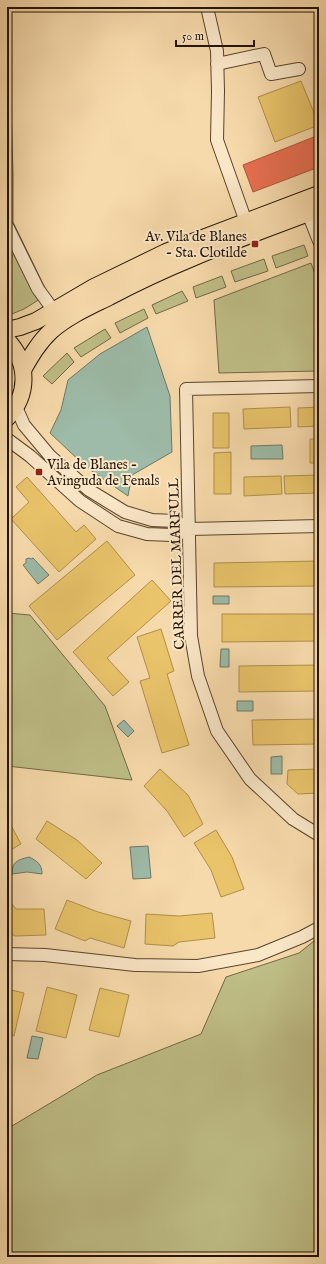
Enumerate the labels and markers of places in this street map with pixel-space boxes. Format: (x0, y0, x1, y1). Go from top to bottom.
place label: Av. Vila de Blanes - Sta. Clotilde (144, 228, 248, 262)
marker: Av. Vila de Blanes - Sta. Clotilde (250, 239, 260, 249)
place label: Vila de Blanes - Avinguda de Fenals (46, 456, 160, 490)
marker: Vila de Blanes - Avinguda de Fenals (34, 467, 44, 477)

